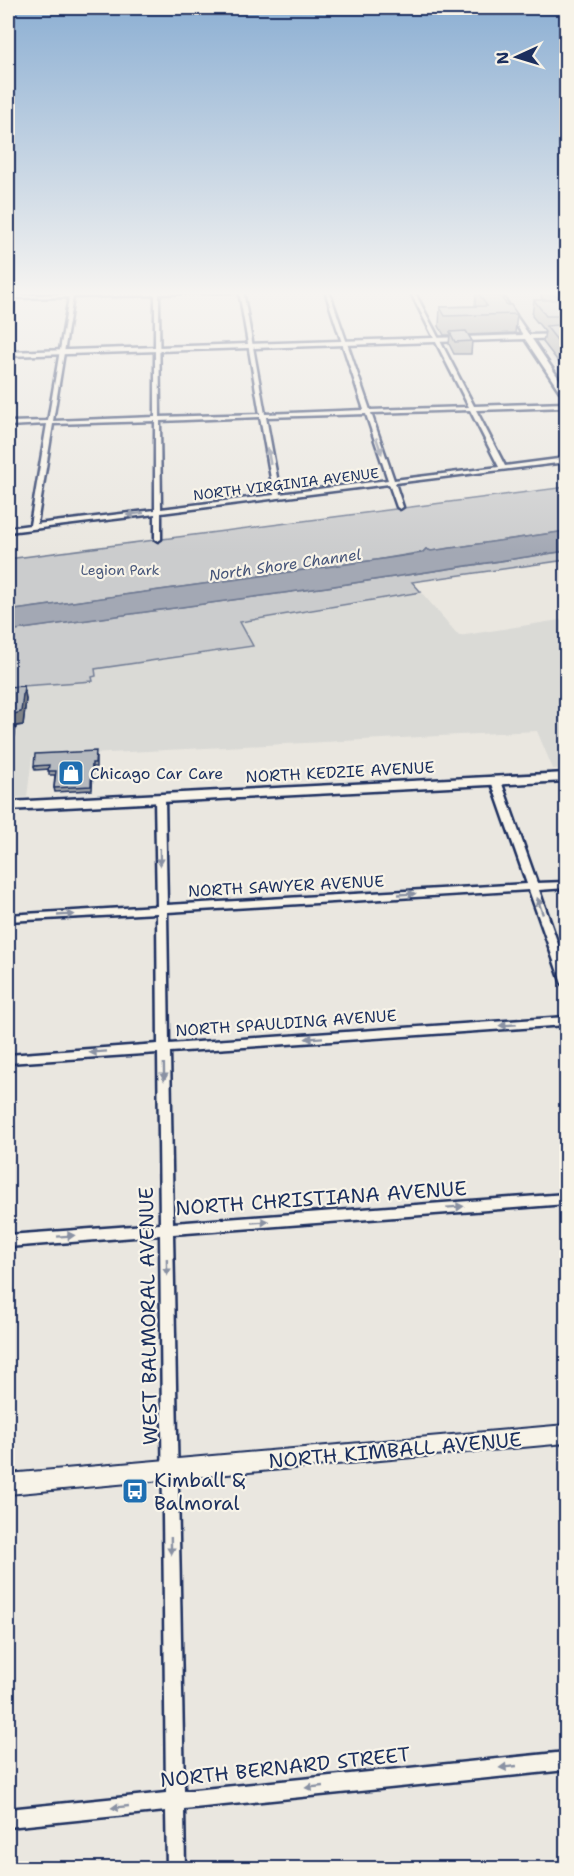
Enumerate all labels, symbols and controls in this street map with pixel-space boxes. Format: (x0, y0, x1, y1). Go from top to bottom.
north arrow (487, 27, 547, 87)
text: N (492, 51, 513, 65)
one-way arrow (375, 437, 385, 455)
one-way arrow (265, 446, 274, 465)
street label: NORTH VIRGINIA AVENUE (192, 464, 380, 504)
one-way arrow (126, 510, 145, 519)
water label: North Shore Channel (208, 544, 363, 586)
park label: Legion Park (80, 561, 160, 579)
street label: NORTH KEDZIE AVENUE (245, 757, 435, 787)
shop icon: Chicago Car Care (56, 758, 86, 788)
place label: Chicago Car Care (90, 763, 223, 784)
one-way arrow (156, 847, 165, 866)
street label: NORTH SAWYER AVENUE (187, 870, 385, 902)
one-way arrow (398, 890, 417, 899)
one-way arrow (535, 897, 545, 915)
one-way arrow (56, 910, 75, 919)
street label: NORTH SPAULDING AVENUE (175, 1005, 397, 1041)
one-way arrow (499, 1020, 518, 1029)
one-way arrow (304, 1033, 323, 1042)
one-way arrow (89, 1048, 108, 1057)
one-way arrow (159, 1063, 169, 1082)
street label: NORTH CHRISTIANA AVENUE (174, 1175, 468, 1221)
street label: WEST BALMORAL AVENUE (133, 1187, 163, 1445)
one-way arrow (445, 1202, 464, 1212)
one-way arrow (251, 1217, 270, 1227)
one-way arrow (56, 1232, 75, 1241)
one-way arrow (162, 1258, 171, 1277)
street label: NORTH KIMBALL AVENUE (267, 1426, 523, 1474)
place label: Kimball & Balmoral (154, 1467, 245, 1516)
bus stop icon: Kimball & Balmoral (120, 1476, 150, 1506)
one-way arrow (166, 1537, 176, 1556)
street label: NORTH BERNARD STREET (159, 1741, 411, 1793)
one-way arrow (499, 1762, 518, 1772)
one-way arrow (305, 1782, 324, 1792)
one-way arrow (111, 1802, 130, 1811)

